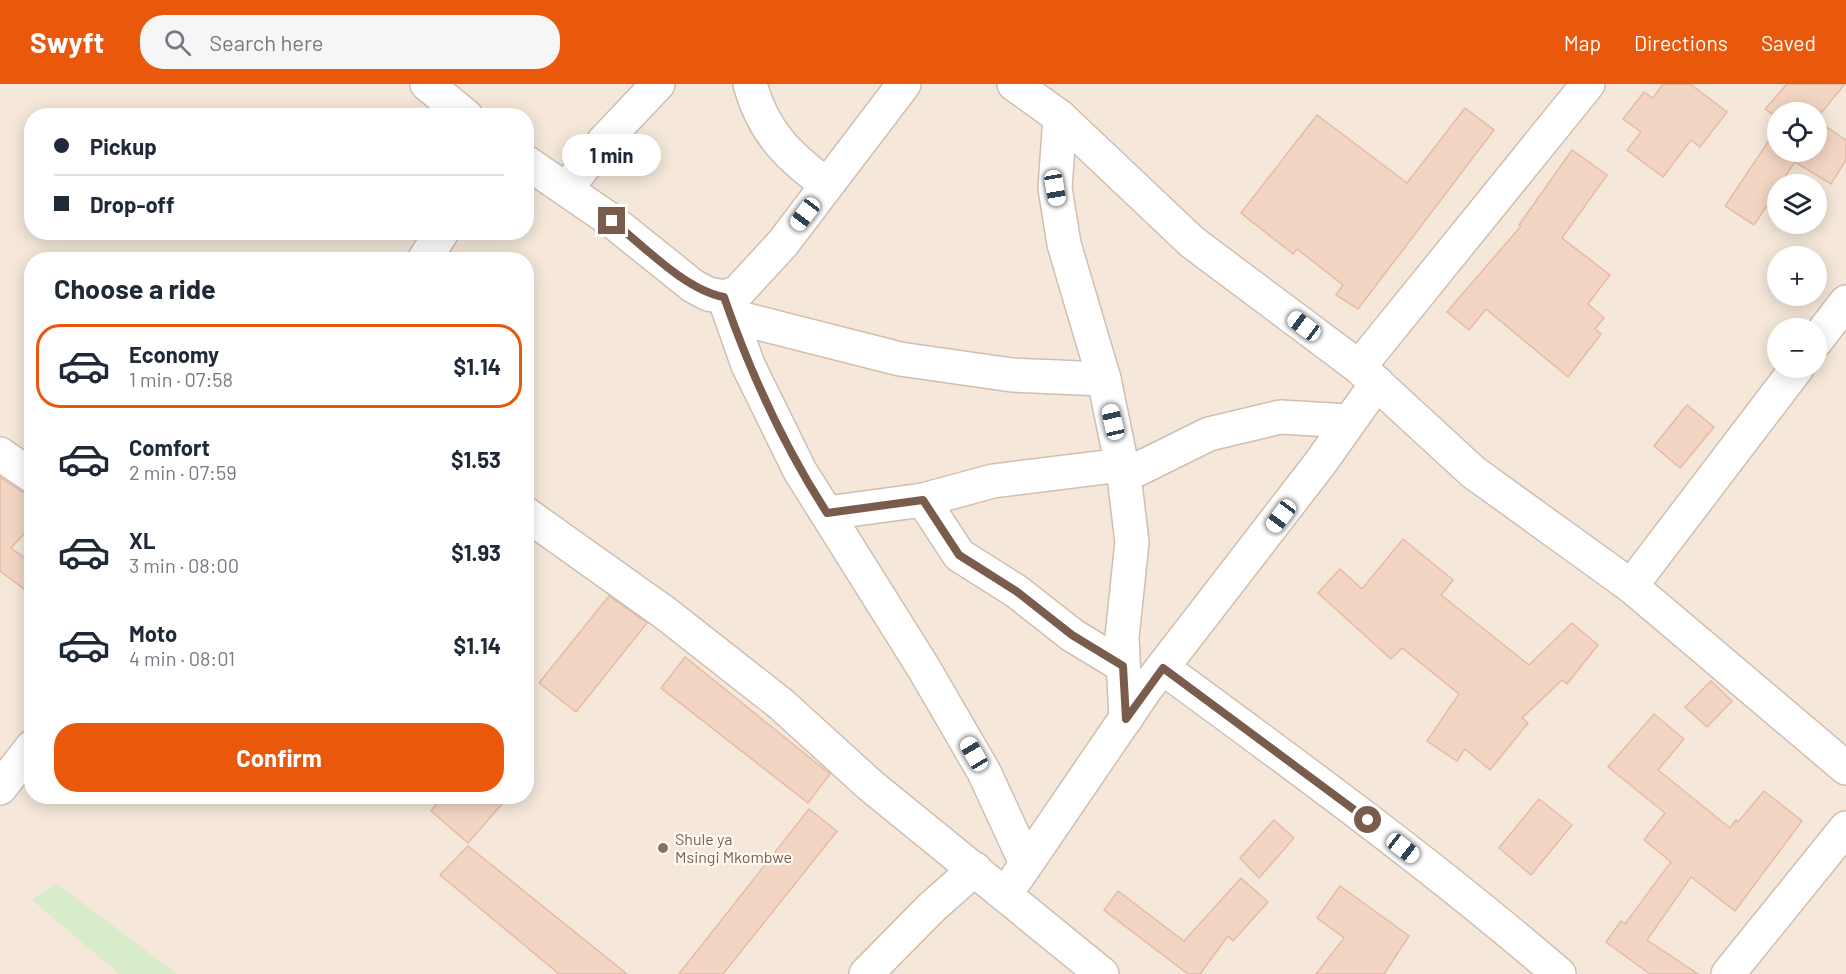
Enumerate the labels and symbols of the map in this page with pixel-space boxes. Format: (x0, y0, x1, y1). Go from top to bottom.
callout: 1 min (562, 134, 662, 176)
car (1043, 169, 1067, 207)
car (787, 194, 823, 234)
route end (598, 207, 625, 234)
car (1284, 308, 1324, 344)
car (1100, 402, 1126, 442)
car (1263, 496, 1299, 536)
car (957, 734, 991, 774)
route start (1354, 806, 1381, 833)
place label: Shule ya Msingi Mkombwe (675, 829, 792, 866)
car (1383, 830, 1423, 866)
marker: Shule ya Msingi Mkombwe (656, 841, 670, 855)

